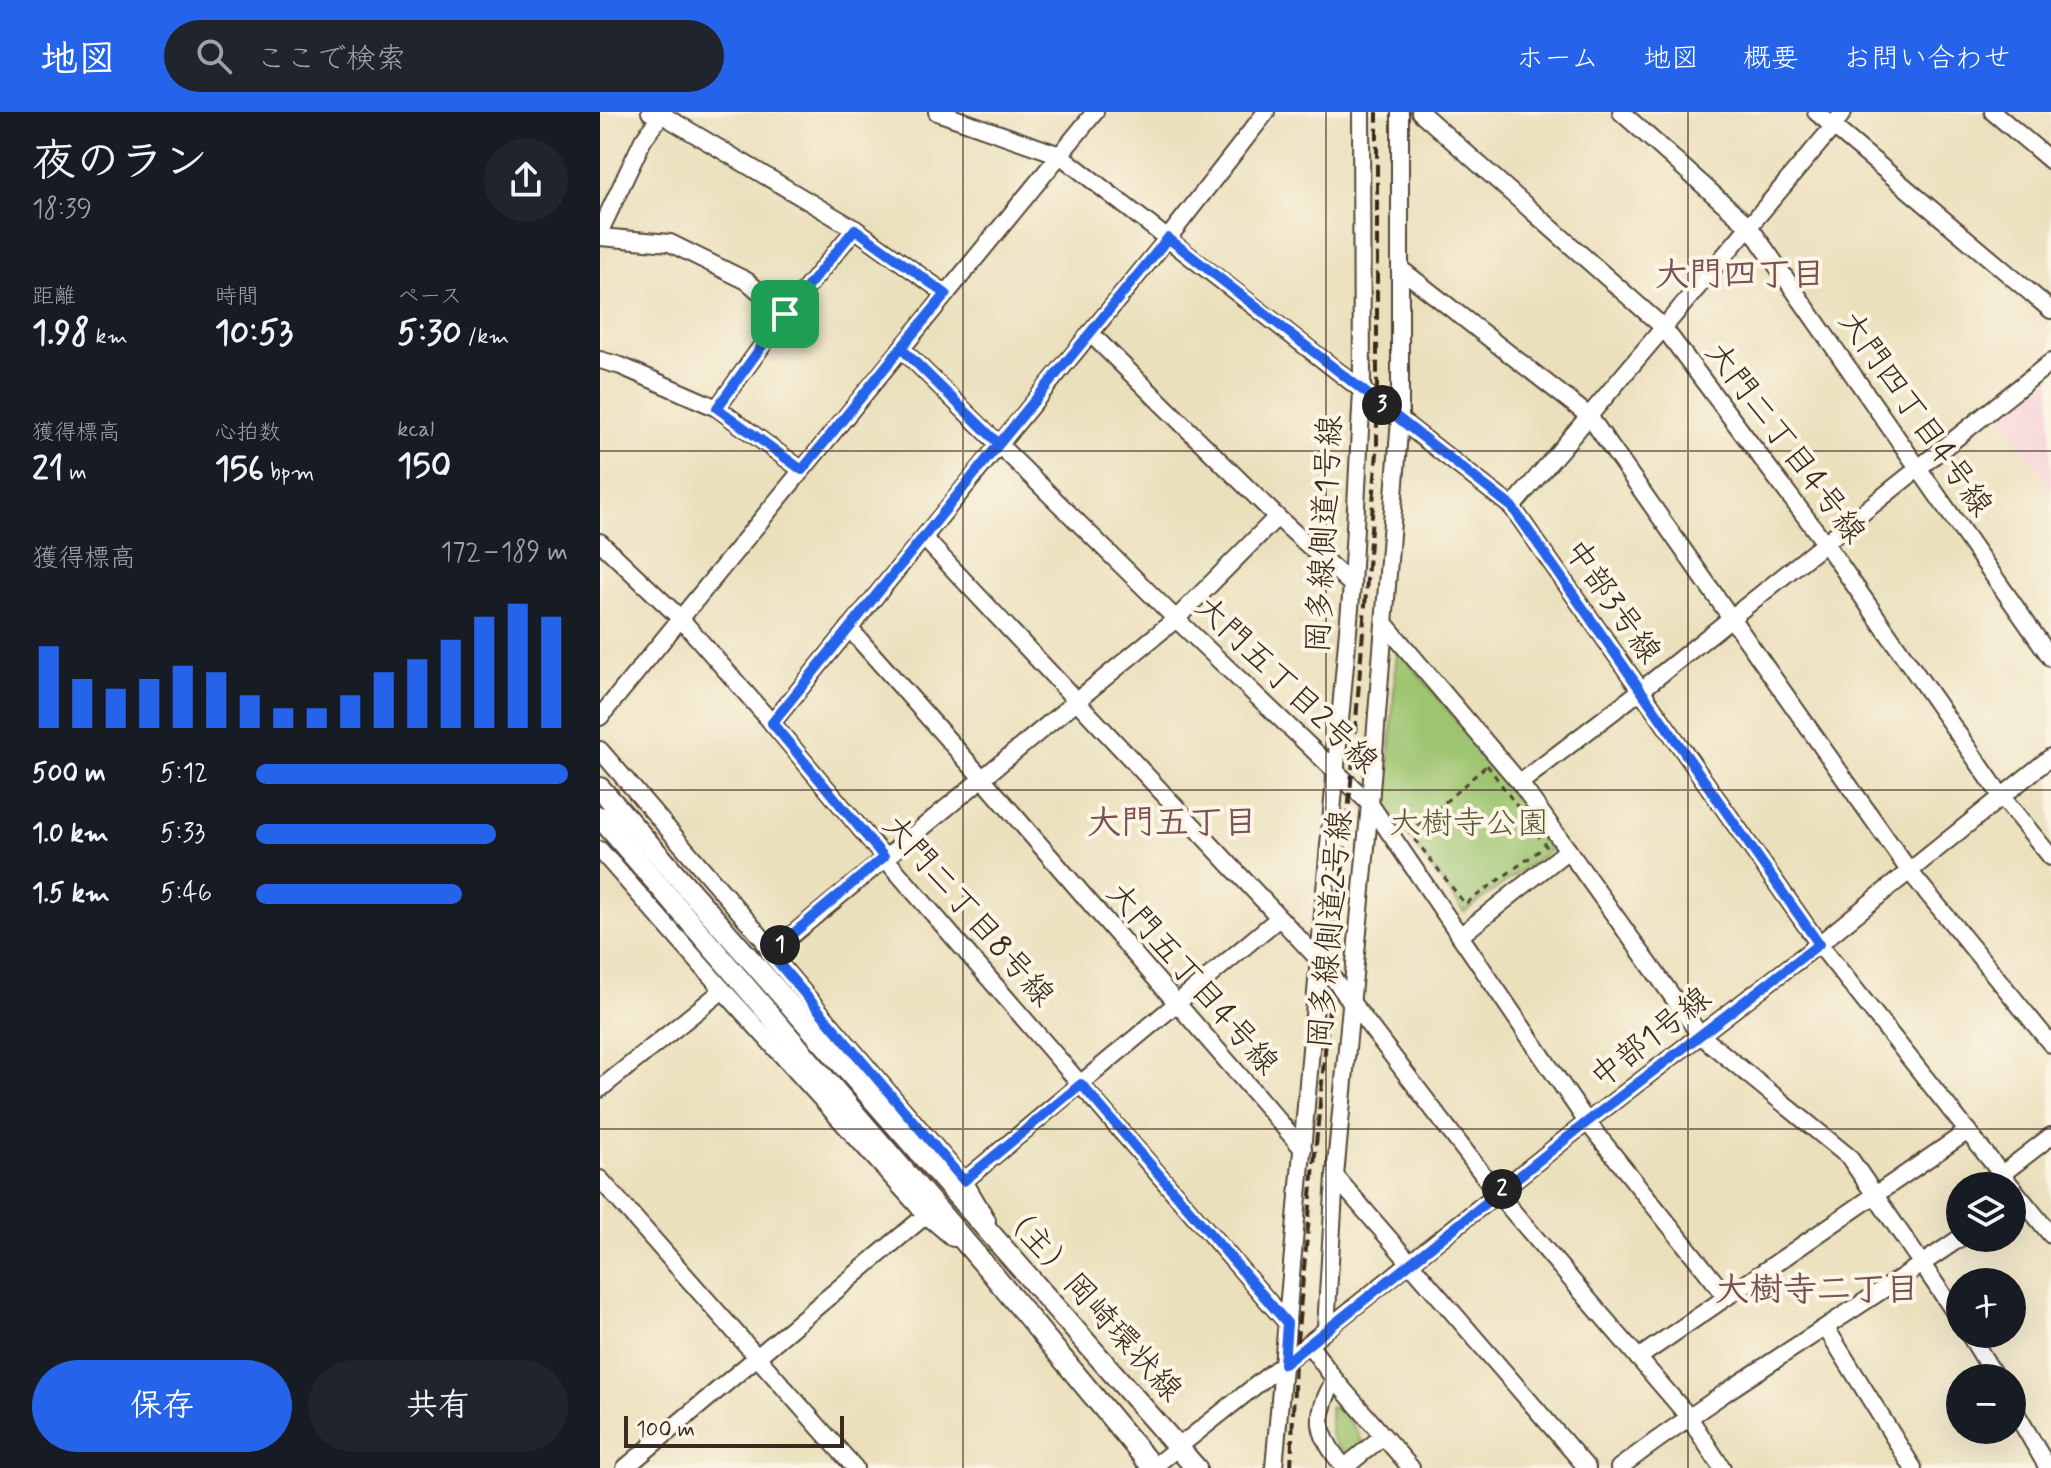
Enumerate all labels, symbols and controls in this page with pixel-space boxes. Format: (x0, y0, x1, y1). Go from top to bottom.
search box (164, 20, 724, 92)
icon: search (192, 34, 236, 78)
text: 地図 (40, 36, 116, 85)
text: ここで検索 (256, 40, 406, 79)
text: ホーム (1516, 41, 1599, 78)
text: 地図 (1643, 41, 1699, 78)
text: 概要 (1743, 41, 1799, 78)
text: お問い合わせ (1843, 41, 2011, 78)
text: 夜のラン (32, 134, 208, 192)
button: share (484, 138, 568, 222)
text: 18:39 (32, 193, 92, 227)
district label: 大門四丁目 (1655, 253, 1825, 298)
pin (751, 280, 819, 348)
text: 距離 (32, 283, 76, 311)
text: 時間 (215, 283, 259, 311)
text: ペース (397, 283, 462, 311)
icon: arrive (763, 292, 807, 336)
street label: 大門四丁目4号線 (1828, 303, 2002, 525)
text: 1.98 (32, 311, 90, 356)
text: 10:53 (215, 311, 293, 356)
text: 5:30 (397, 311, 462, 356)
text: km (90, 323, 128, 351)
text: /km (462, 323, 509, 351)
street label: 大門二丁目4号線 (1695, 333, 1875, 553)
pin: 3 (1362, 385, 1402, 425)
text: 3 (1377, 391, 1387, 419)
street label: 岡多線側道1号線 (1298, 414, 1352, 654)
text: kcal (397, 416, 434, 444)
text: 獲得標高 (32, 419, 120, 447)
text: 心拍数 (215, 419, 281, 447)
text: 150 (397, 444, 451, 489)
text: 21 (32, 447, 63, 492)
text: 156 (215, 447, 264, 492)
text: m (63, 459, 87, 487)
text: bpm (264, 459, 314, 487)
street label: 中部3号線 (1554, 532, 1670, 672)
text: 172–189 m (441, 536, 568, 570)
text: 獲得標高 (32, 542, 136, 576)
street label: 大門五丁目2号線 (1185, 587, 1387, 783)
text: 500 m (32, 757, 106, 791)
text: 5:12 (160, 757, 208, 791)
district label: 大門五丁目 (1087, 801, 1257, 846)
park label: 大樹寺公園 (1389, 803, 1549, 845)
street label: 大門二丁目8号線 (873, 806, 1063, 1016)
street label: 岡多線側道2号線 (1300, 808, 1362, 1050)
text: 1.0 km (32, 817, 109, 851)
text: 5:33 (160, 817, 205, 851)
street label: 大門五丁目4号線 (1097, 874, 1287, 1084)
text: 1.5 km (32, 877, 110, 911)
text: 5:46 (160, 877, 212, 911)
pin: 1 (760, 925, 800, 965)
text: 1 (775, 931, 785, 959)
street label: 中部1号線 (1582, 978, 1720, 1098)
pin: 2 (1482, 1169, 1522, 1209)
map controls (1946, 1172, 2026, 1444)
button: layers (1946, 1172, 2026, 1252)
text: 2 (1497, 1175, 1507, 1203)
street label: （主）岡崎環状線 (989, 1193, 1191, 1411)
district label: 大樹寺二丁目 (1715, 1268, 1919, 1313)
button: + (1946, 1268, 2026, 1348)
button: 保存 (32, 1360, 292, 1452)
button: 共有 (308, 1360, 568, 1452)
button: − (1946, 1364, 2026, 1444)
scale bar (624, 1412, 844, 1448)
text: 100 m (636, 1416, 695, 1444)

